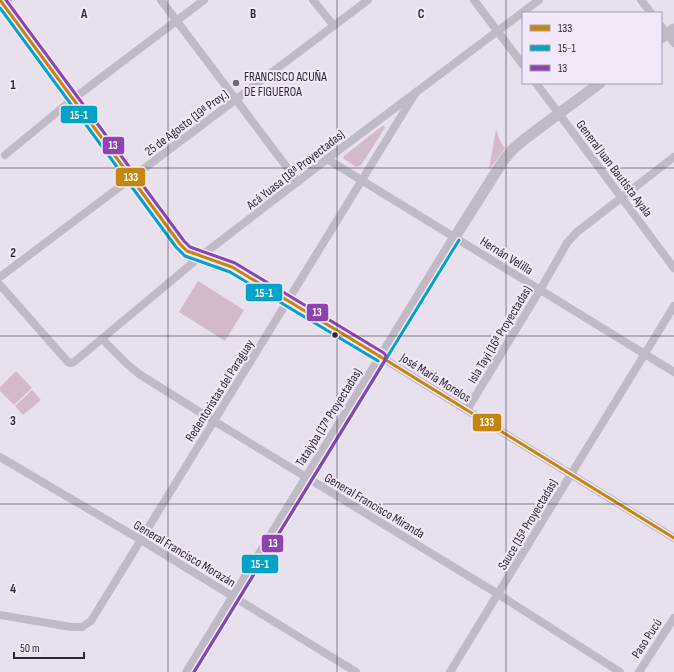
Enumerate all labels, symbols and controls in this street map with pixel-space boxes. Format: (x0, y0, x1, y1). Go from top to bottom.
text: A (80, 6, 88, 22)
text: B (250, 6, 256, 22)
text: C (418, 6, 425, 22)
legend (522, 12, 662, 84)
text: 133 (558, 21, 572, 36)
text: 15-1 (558, 41, 576, 56)
text: 13 (558, 61, 567, 76)
place label: FRANCISCO ACUÑA DE FIGUEROA (244, 69, 327, 100)
text: 1 (10, 77, 16, 93)
marker: FRANCISCO ACUÑA DE FIGUEROA (231, 78, 241, 88)
street label: 25 de Agosto (19ª Proy.) (142, 86, 232, 159)
line badge: 15-1 (60, 105, 98, 124)
text: 15-1 (70, 109, 89, 122)
street label: General Juan Bautista Ayala (573, 117, 656, 220)
street label: Acá Yuasa (18ª Proyectadas) (243, 126, 348, 214)
line badge: 13 (102, 136, 125, 155)
text: 13 (108, 139, 118, 152)
line badge: 133 (115, 167, 146, 187)
text: 133 (124, 171, 138, 184)
street label: Hernán Velilla (477, 233, 536, 278)
text: 2 (10, 245, 16, 261)
line badge: 15-1 (245, 283, 283, 302)
street label: Isla Tayi (16ª Proyectadas) (464, 283, 535, 386)
text: 15-1 (255, 287, 274, 300)
line badge: 13 (306, 303, 329, 322)
text: 13 (312, 306, 322, 319)
unlabelled marker (330, 330, 340, 340)
street label: Redentoristas del Paraguay (182, 336, 258, 445)
street label: José María Morelos (396, 349, 474, 406)
street label: Tatajyba (17ª Proyectadas) (292, 365, 366, 470)
text: 3 (10, 413, 16, 429)
line badge: 133 (472, 413, 502, 432)
text: 133 (480, 416, 494, 429)
street label: General Francisco Miranda (321, 470, 428, 542)
street label: Sauce (15ª Proyectadas) (494, 476, 561, 573)
street label: General Francisco Morazán (131, 517, 238, 591)
line badge: 13 (261, 534, 284, 553)
text: 13 (268, 537, 278, 550)
line badge: 15-1 (241, 554, 279, 574)
text: 15-1 (251, 558, 270, 571)
text: 4 (10, 581, 16, 597)
street label: Paso Pucú (628, 616, 666, 661)
scale bar (14, 634, 84, 660)
text: 50 m (20, 641, 40, 656)

